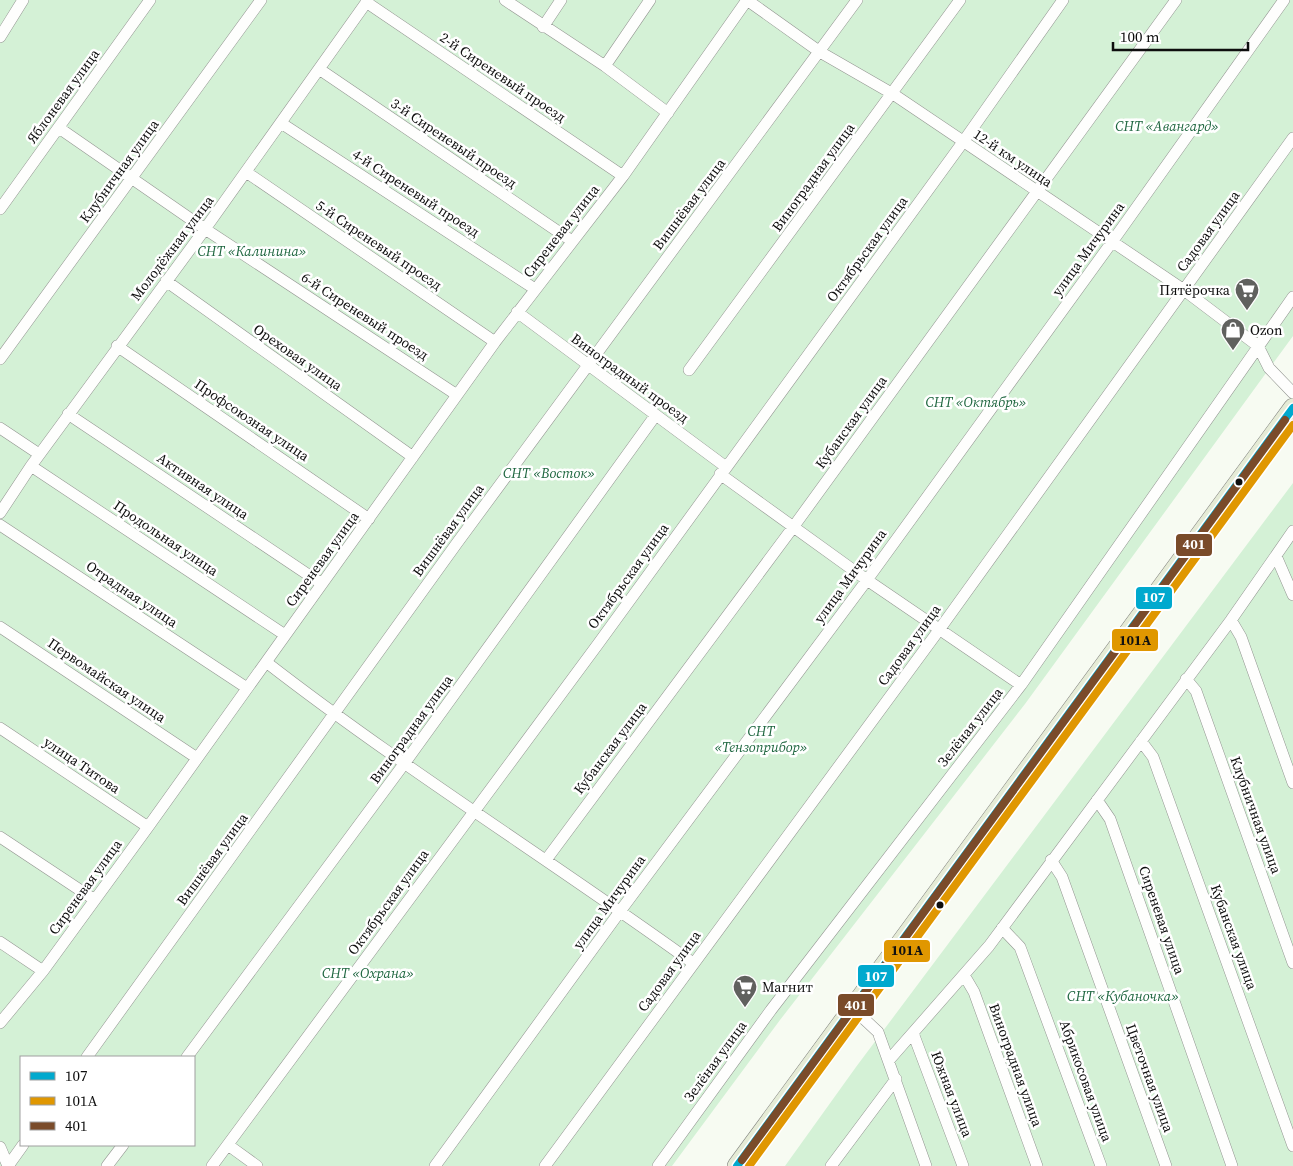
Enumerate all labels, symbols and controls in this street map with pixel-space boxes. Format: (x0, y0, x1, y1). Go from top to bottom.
scale bar (1113, 20, 1248, 52)
text: 100 m (1120, 26, 1160, 47)
street label: 2-й Сиреневый проезд (436, 27, 570, 127)
street label: Яблоневая улица (22, 44, 105, 147)
street label: 3-й Сиреневый проезд (387, 93, 521, 193)
street label: Клубничная улица (75, 114, 164, 227)
park label: СНТ «Авангард» (1115, 116, 1219, 136)
street label: Виноградная улица (767, 118, 860, 235)
street label: 12-й км улица (969, 124, 1057, 192)
street label: 4-й Сиреневый проезд (348, 144, 484, 242)
street label: Вишнёвая улица (648, 153, 731, 254)
street label: Сиреневая улица (518, 179, 604, 282)
street label: Садовая улица (1172, 186, 1245, 276)
street label: Молодёжная улица (126, 191, 219, 305)
street label: Октябрьская улица (822, 191, 913, 306)
street label: 5-й Сиреневый проезд (312, 195, 446, 295)
street label: улица Мичурина (1047, 197, 1130, 300)
park label: СНТ «Калинина» (198, 241, 306, 261)
street label: 6-й Сиреневый проезд (297, 267, 433, 365)
supermarket icon: Пятёрочка (1234, 277, 1260, 311)
place label: Пятёрочка (1159, 280, 1231, 300)
shop icon: Ozon (1220, 317, 1246, 351)
street label: Ореховая улица (249, 319, 347, 396)
place label: Ozon (1250, 320, 1283, 340)
street label: Виноградный проезд (567, 328, 693, 428)
street label: Кубанская улица (810, 371, 892, 473)
street label: Профсоюзная улица (191, 374, 314, 466)
park label: СНТ «Октябрь» (926, 392, 1026, 412)
street label: Активная улица (153, 448, 254, 525)
park label: СНТ «Восток» (503, 463, 595, 483)
unlabelled marker (1234, 477, 1244, 487)
street label: Вишнёвая улица (408, 479, 489, 580)
street label: Продольная улица (110, 495, 223, 581)
street label: Сиреневая улица (281, 507, 364, 611)
street label: Октябрьская улица (583, 518, 674, 633)
street label: улица Мичурина (809, 524, 892, 627)
line badge: 401 (1175, 533, 1213, 557)
text: 401 (1183, 534, 1205, 554)
street label: Отрадная улица (82, 556, 183, 633)
line badge: 107 (1135, 586, 1173, 610)
text: 107 (1143, 587, 1166, 607)
street label: Садовая улица (873, 600, 946, 690)
line badge: 101А (1111, 628, 1159, 652)
text: 101А (1119, 630, 1152, 650)
street label: Первомайская улица (44, 633, 171, 728)
street label: Виноградная улица (365, 670, 458, 787)
street label: Зелёная улица (933, 682, 1008, 771)
street label: Кубанская улица (569, 697, 652, 798)
park label: СНТ «Тензоприбор» (714, 721, 808, 757)
street label: улица Титова (40, 732, 125, 799)
street label: Клубничная улица (1225, 754, 1287, 877)
street label: Вишнёвая улица (172, 808, 253, 909)
street label: Сиреневая улица (44, 835, 127, 939)
street label: Октябрьская улица (343, 844, 434, 959)
street label: улица Мичурина (568, 850, 651, 953)
street label: Сиреневая улица (1134, 863, 1190, 978)
street label: Кубанская улица (1206, 882, 1263, 993)
unlabelled marker (935, 900, 945, 910)
street label: Садовая улица (633, 926, 706, 1016)
line badge: 101А (883, 939, 931, 963)
text: 101А (891, 940, 924, 960)
park label: СНТ «Охрана» (322, 963, 414, 983)
line badge: 107 (857, 964, 895, 988)
text: 107 (865, 966, 888, 986)
supermarket icon: Магнит (732, 974, 758, 1008)
place label: Магнит (762, 977, 813, 997)
park label: СНТ «Кубаночка» (1067, 986, 1179, 1006)
line badge: 401 (837, 993, 875, 1017)
text: 401 (845, 995, 867, 1015)
street label: Виноградная улица (984, 1001, 1048, 1130)
street label: Зелёная улица (679, 1016, 752, 1106)
street label: Абрикосовая улица (1055, 1017, 1118, 1145)
street label: Цветочная улица (1121, 1021, 1179, 1136)
street label: Южная улица (926, 1048, 978, 1141)
legend (20, 1056, 195, 1146)
text: 107 (65, 1065, 88, 1086)
text: 101А (65, 1090, 98, 1111)
text: 401 (65, 1115, 88, 1136)

